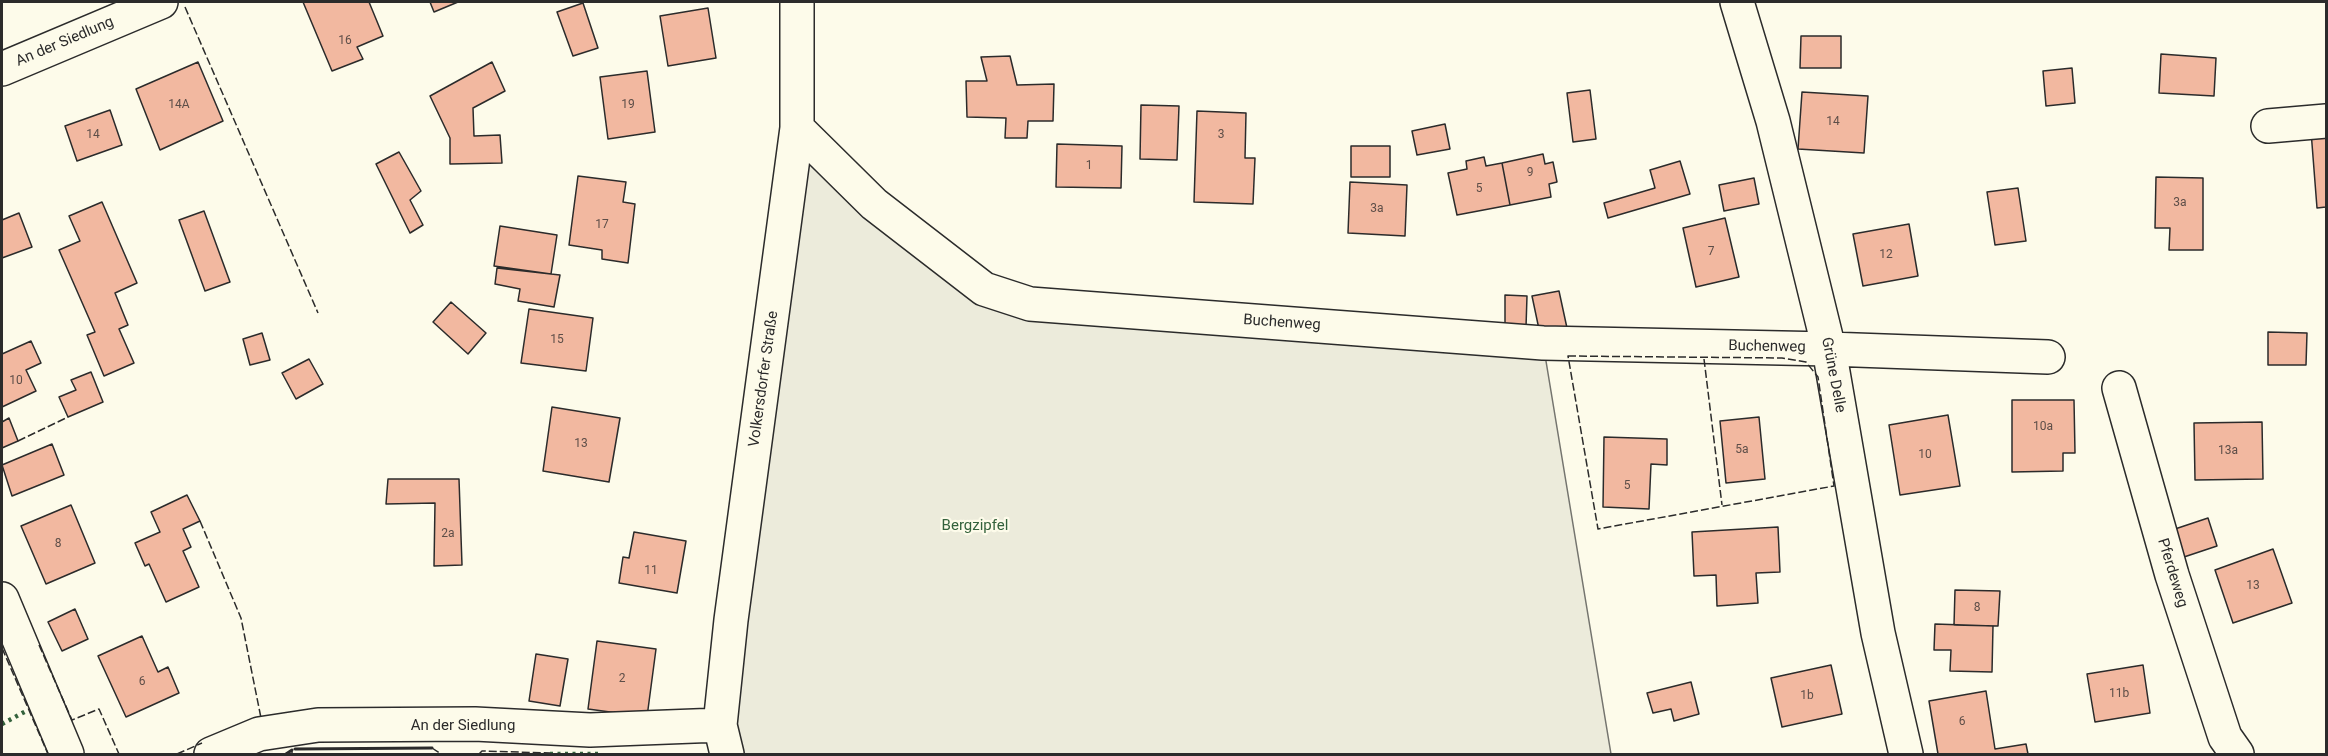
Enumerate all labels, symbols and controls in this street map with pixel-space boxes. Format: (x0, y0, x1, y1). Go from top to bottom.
street label: An der Siedlung (13, 13, 117, 71)
house number: 16 (338, 34, 352, 48)
house number: 14A (168, 98, 190, 112)
house number: 19 (621, 98, 635, 112)
house number: 14 (1826, 115, 1840, 129)
house number: 14 (86, 128, 100, 142)
house number: 3 (1218, 128, 1224, 142)
house number: 1 (1086, 159, 1092, 173)
house number: 9 (1527, 166, 1533, 180)
house number: 5 (1476, 182, 1482, 196)
house number: 3a (2173, 196, 2187, 210)
house number: 3a (1370, 202, 1384, 216)
house number: 17 (595, 218, 609, 232)
house number: 7 (1708, 245, 1714, 259)
house number: 12 (1879, 248, 1893, 262)
street label: Volkersdorfer Straße (746, 310, 782, 448)
street label: Buchenweg (1243, 311, 1321, 335)
house number: 15 (550, 333, 564, 347)
street label: Grüne Delle (1817, 336, 1849, 414)
street label: Buchenweg (1728, 337, 1806, 357)
house number: 10 (9, 374, 23, 388)
house number: 10a (2033, 420, 2053, 434)
house number: 13 (574, 437, 588, 451)
house number: 5a (1735, 443, 1749, 457)
house number: 13a (2218, 444, 2238, 458)
house number: 10 (1918, 448, 1932, 462)
house number: 5 (1624, 479, 1630, 493)
park label: Bergzipfel (942, 517, 1008, 535)
house number: 2a (441, 527, 455, 541)
street label: Pferdeweg (2153, 536, 2191, 610)
house number: 8 (55, 537, 61, 551)
house number: 11 (644, 564, 658, 578)
house number: 13 (2246, 579, 2260, 593)
house number: 8 (1974, 601, 1980, 615)
house number: 2 (619, 672, 625, 686)
house number: 6 (139, 675, 145, 689)
house number: 11b (2109, 687, 2129, 701)
house number: 1b (1800, 689, 1814, 703)
house number: 6 (1959, 715, 1965, 729)
street label: An der Siedlung (411, 717, 515, 735)

